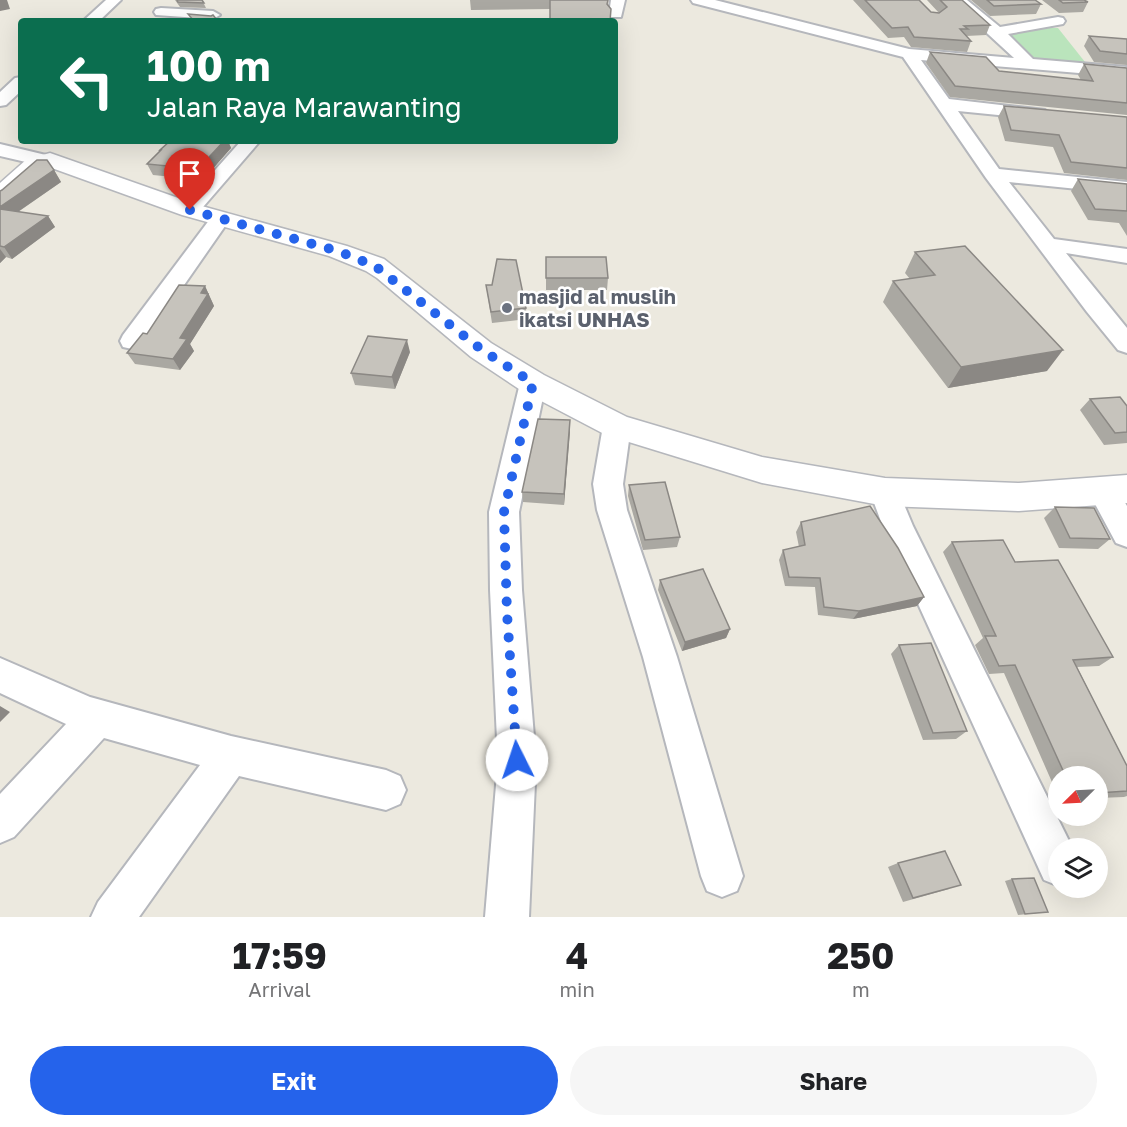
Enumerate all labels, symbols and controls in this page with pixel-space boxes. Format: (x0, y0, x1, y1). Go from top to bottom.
text: 100 m (147, 40, 270, 90)
icon: left (48, 42, 126, 120)
text: Jalan Raya Marawanting (147, 91, 462, 123)
pin (164, 148, 215, 210)
icon: arrive (173, 157, 206, 190)
place label: masjid al muslih ikatsi UNHAS (519, 284, 676, 331)
marker: masjid al muslih ikatsi UNHAS (500, 301, 514, 315)
position arrow (485, 728, 549, 792)
north arrow (1048, 766, 1108, 826)
map controls (1048, 766, 1108, 898)
button: layers (1048, 838, 1108, 898)
text: 17:59 (232, 934, 327, 977)
text: 4 (566, 934, 588, 977)
text: 250 (827, 934, 895, 977)
text: Arrival (248, 977, 311, 1001)
text: min (559, 977, 595, 1001)
text: m (852, 977, 870, 1001)
button: Exit (30, 1046, 558, 1115)
button: Share (570, 1046, 1097, 1115)

